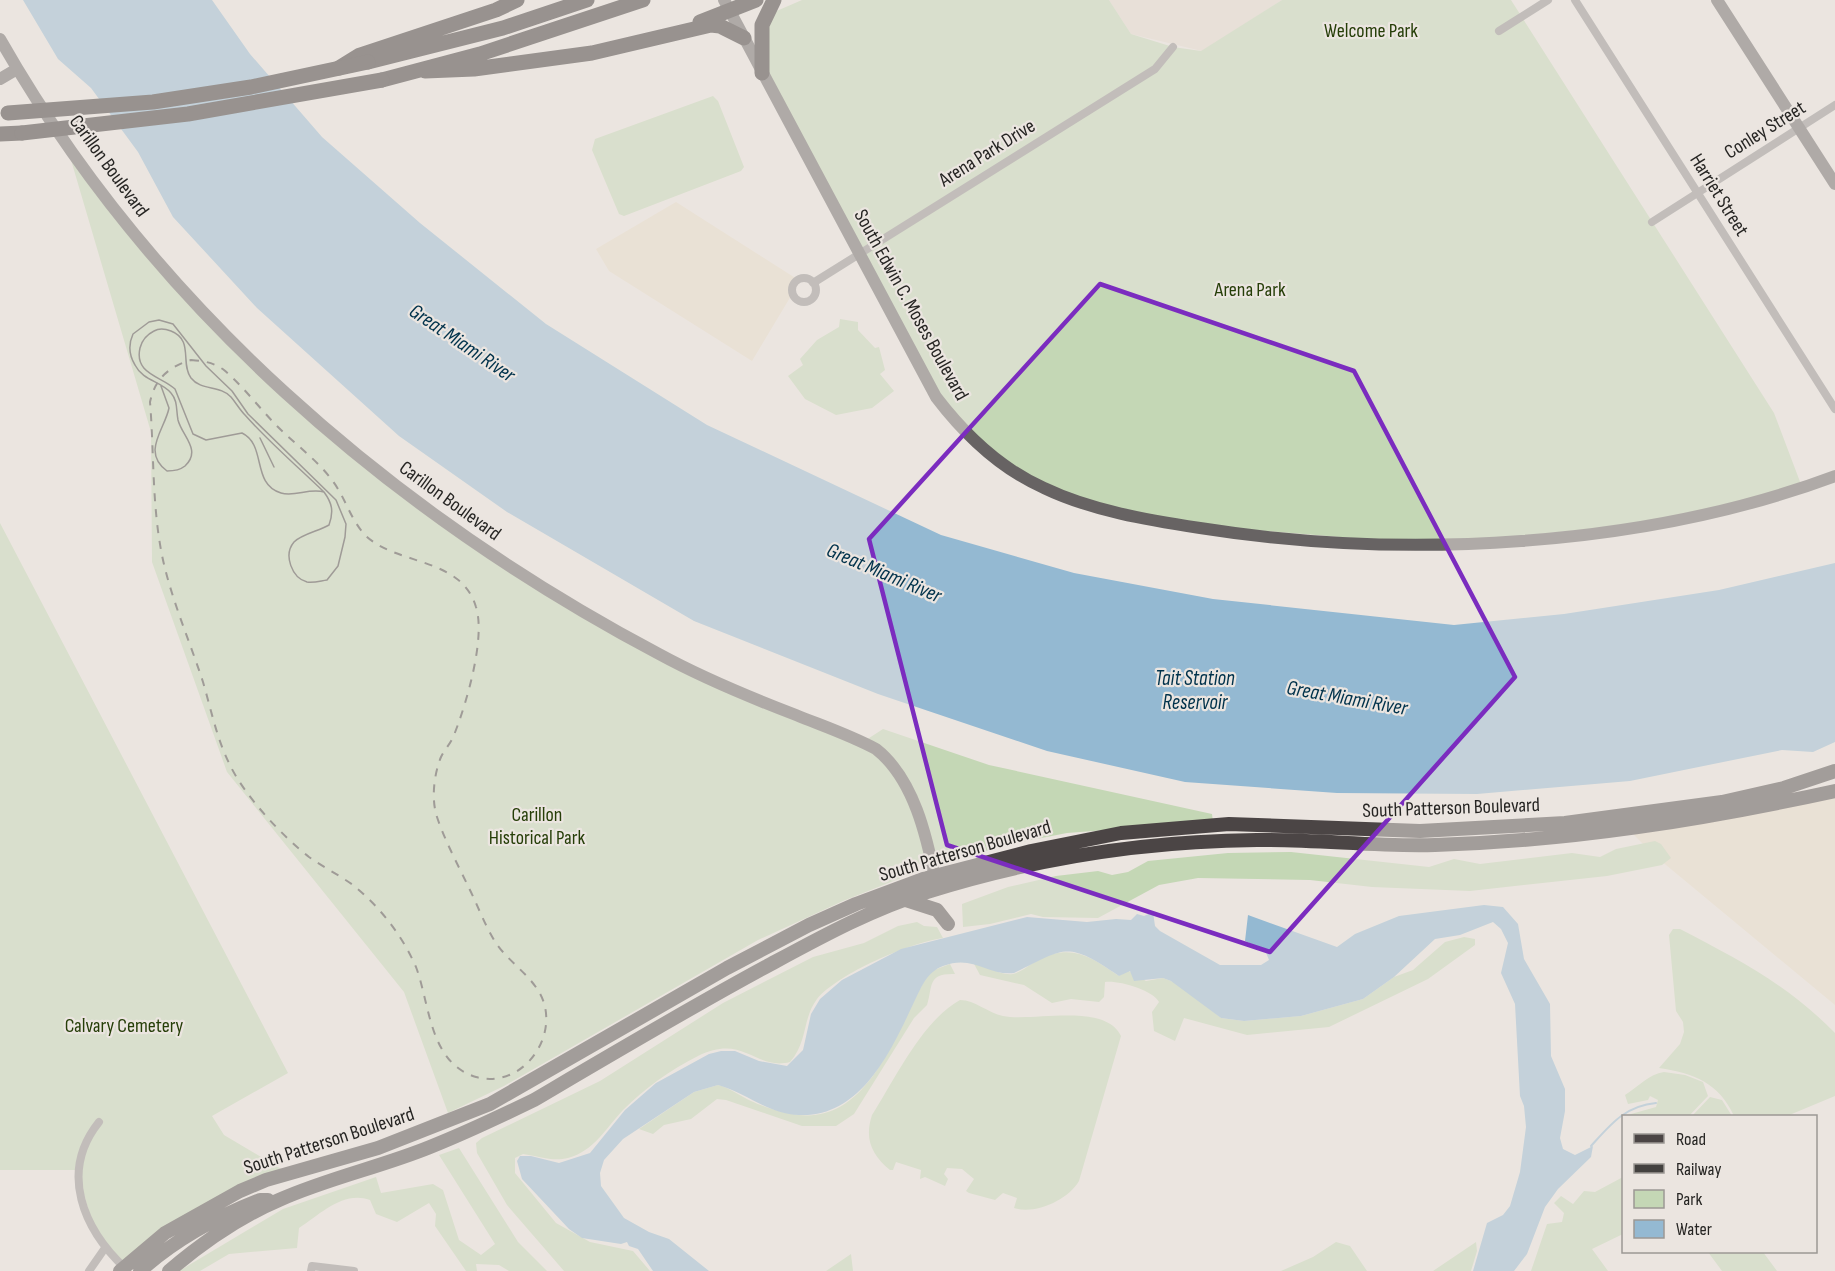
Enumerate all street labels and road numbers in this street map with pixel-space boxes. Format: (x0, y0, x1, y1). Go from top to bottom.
street label: Conley Street (1720, 96, 1810, 164)
street label: Carillon Boulevard (64, 110, 154, 222)
street label: Arena Park Drive (933, 114, 1040, 193)
street label: Harriet Street (1684, 149, 1754, 241)
street label: South Edwin C. Moses Boulevard (848, 205, 974, 405)
street label: Carillon Boulevard (394, 456, 506, 546)
street label: South Patterson Boulevard (1362, 793, 1540, 823)
street label: South Patterson Boulevard (876, 815, 1054, 887)
street label: South Patterson Boulevard (241, 1102, 417, 1180)

